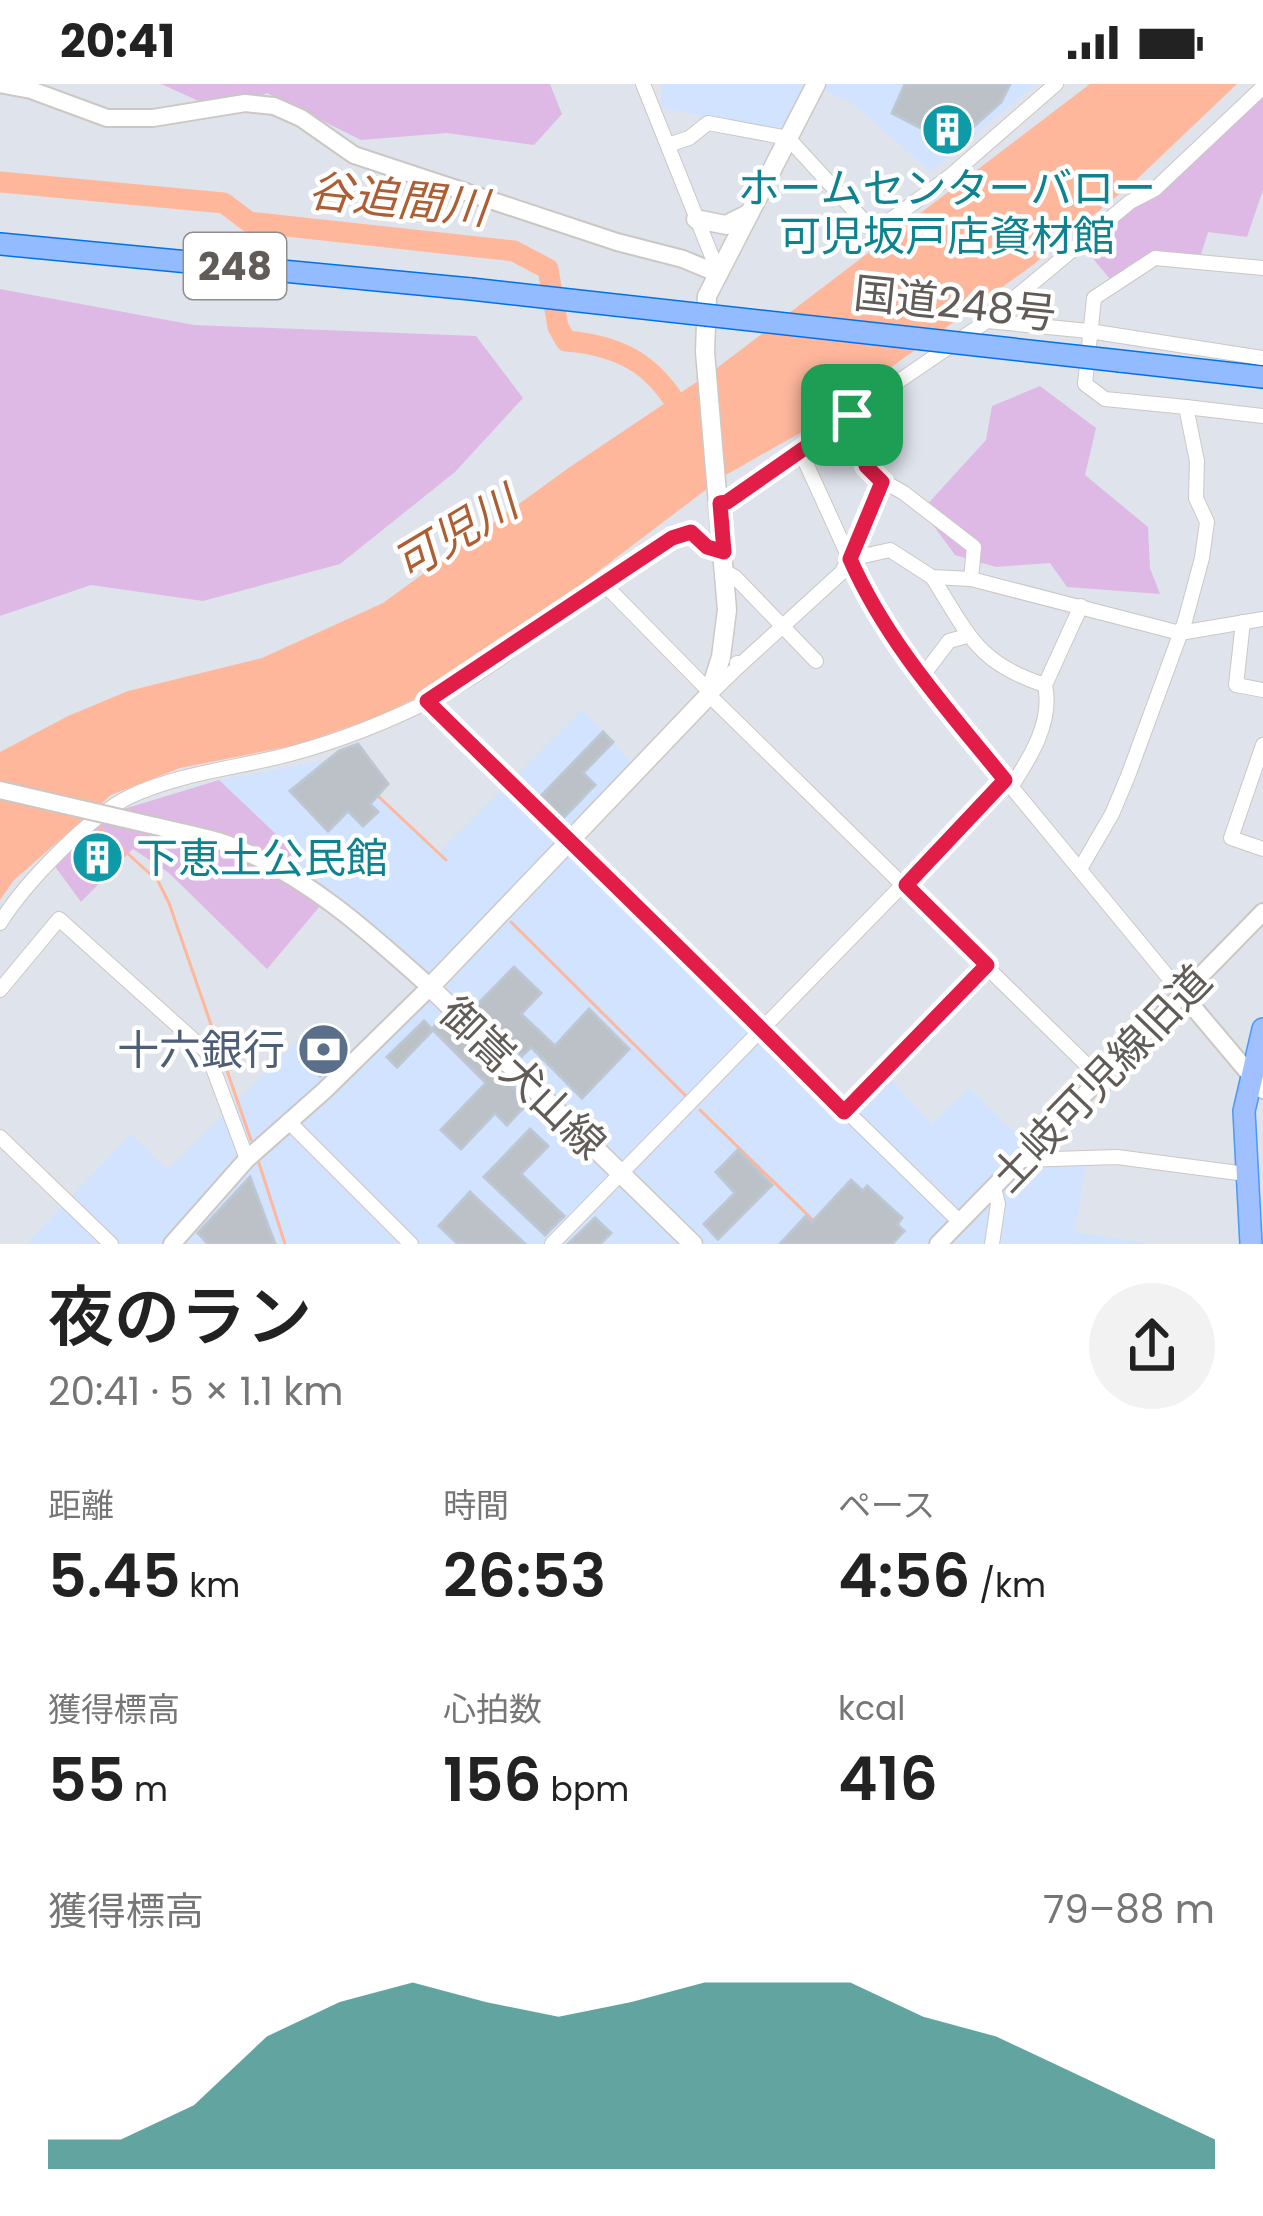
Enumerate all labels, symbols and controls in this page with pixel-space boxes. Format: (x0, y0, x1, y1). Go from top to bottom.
text: 20:41 (60, 10, 175, 73)
building icon: ホームセンターバロー 可児坂戸店資材館 (919, 101, 975, 157)
water label: 谷追間川 (305, 159, 495, 241)
place label: ホームセンターバロー 可児坂戸店資材館 (738, 159, 1156, 266)
road number: 248 (184, 233, 286, 299)
street label: 国道248号 (851, 264, 1059, 343)
pin (801, 364, 903, 466)
icon: arrive (819, 382, 885, 448)
water label: 可児川 (381, 470, 533, 595)
place label: 下恵土公民館 (136, 829, 388, 888)
building icon: 下恵土公民館 (69, 830, 125, 886)
street label: 土岐可児線旧道 (978, 952, 1225, 1205)
street label: 御嵩犬山線 (427, 984, 619, 1173)
place label: 十六銀行 (117, 1021, 285, 1080)
bank icon: 十六銀行 (296, 1022, 352, 1078)
text: 夜のラン (48, 1271, 312, 1363)
button: share (1089, 1283, 1215, 1409)
text: 20:41 · 5 × 1.1 km (48, 1364, 344, 1419)
text: 距離 (48, 1482, 114, 1529)
text: 時間 (443, 1482, 509, 1529)
text: ペース (838, 1482, 935, 1529)
text: 5.45 (48, 1534, 181, 1618)
text: 26:53 (443, 1534, 606, 1618)
text: 4:56 (838, 1534, 970, 1618)
text: km (181, 1562, 240, 1609)
text: /km (970, 1562, 1046, 1609)
text: kcal (838, 1685, 905, 1732)
text: 獲得標高 (48, 1686, 180, 1733)
text: 心拍数 (443, 1686, 542, 1733)
text: 416 (838, 1737, 938, 1821)
text: 55 (48, 1738, 125, 1822)
text: 156 (443, 1738, 542, 1822)
text: m (125, 1766, 168, 1813)
text: bpm (542, 1766, 629, 1813)
text: 79–88 m (1043, 1882, 1215, 1937)
text: 獲得標高 (48, 1884, 204, 1939)

